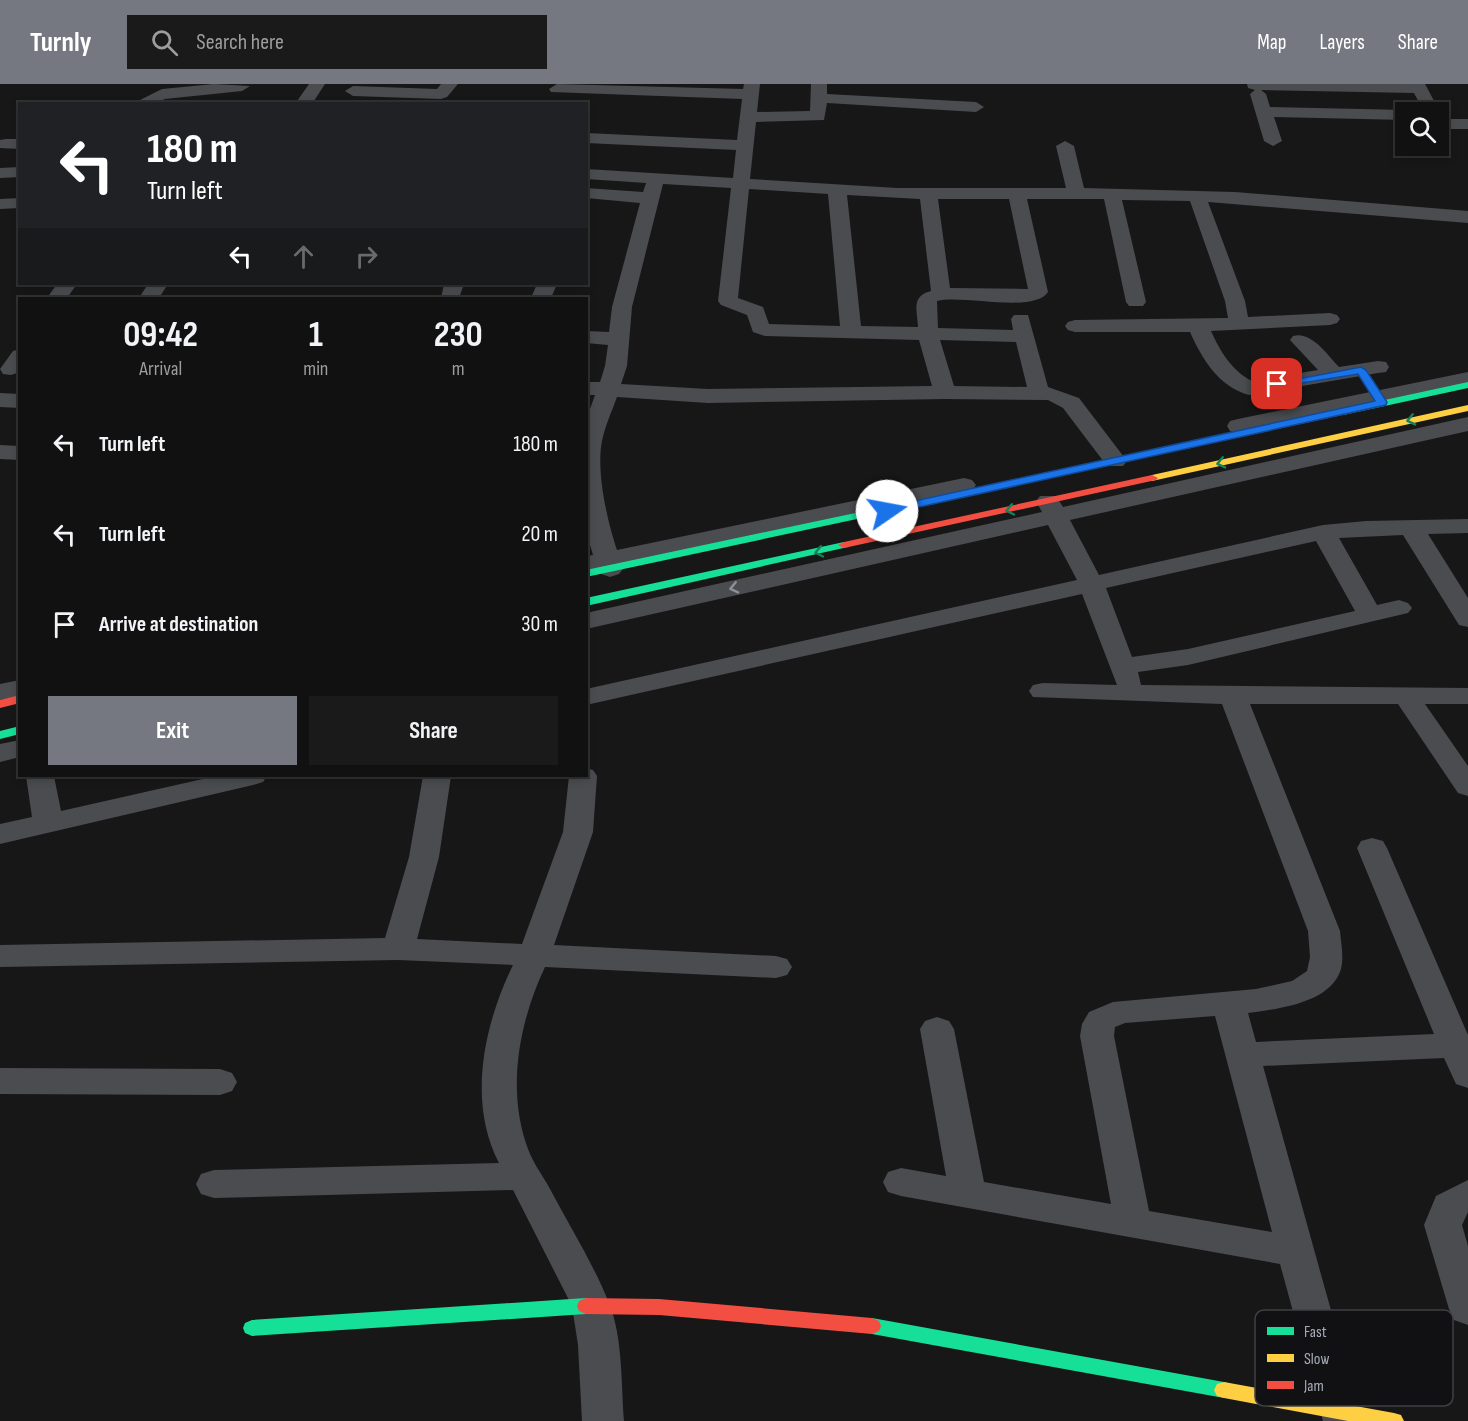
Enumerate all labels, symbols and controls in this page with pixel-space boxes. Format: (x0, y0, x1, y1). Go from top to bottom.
search box (127, 15, 547, 69)
text: Turnly (30, 26, 91, 59)
icon: search (148, 26, 181, 59)
text: Search here (196, 29, 284, 56)
text: Map (1257, 30, 1286, 55)
text: Layers (1319, 30, 1365, 55)
text: Share (1398, 30, 1438, 55)
map controls (1395, 102, 1449, 156)
button: search (1395, 102, 1449, 156)
text: 180 m (147, 124, 238, 175)
icon: left (48, 126, 126, 204)
text: Turn left (147, 175, 223, 207)
icon: left (224, 240, 257, 273)
icon: ahead (287, 240, 320, 273)
icon: right (350, 240, 383, 273)
text: 09:42 (123, 314, 198, 357)
text: 1 (309, 314, 323, 357)
text: 230 (434, 314, 483, 357)
text: Arrival (139, 357, 182, 381)
text: min (303, 357, 328, 381)
text: m (452, 357, 465, 381)
pin (1251, 358, 1302, 409)
icon: arrive (1260, 367, 1293, 400)
one-way arrow (1406, 413, 1416, 426)
icon: left (48, 428, 81, 461)
text: Turn left (99, 431, 165, 458)
text: 180 m (513, 431, 558, 458)
one-way arrow (1216, 456, 1226, 469)
position arrow (855, 479, 919, 543)
one-way arrow (1005, 503, 1015, 516)
icon: left (48, 518, 81, 551)
text: Turn left (99, 521, 165, 548)
text: 20 m (522, 521, 558, 548)
one-way arrow (815, 545, 825, 558)
one-way arrow (730, 580, 740, 593)
icon: arrive (48, 608, 81, 641)
text: Arrive at destination (99, 611, 258, 638)
text: 30 m (521, 611, 558, 638)
button: Exit (48, 696, 297, 765)
button: Share (309, 696, 558, 765)
legend (1255, 1310, 1453, 1406)
text: Fast (1304, 1323, 1327, 1342)
text: Slow (1304, 1350, 1329, 1369)
text: Jam (1303, 1377, 1324, 1396)

